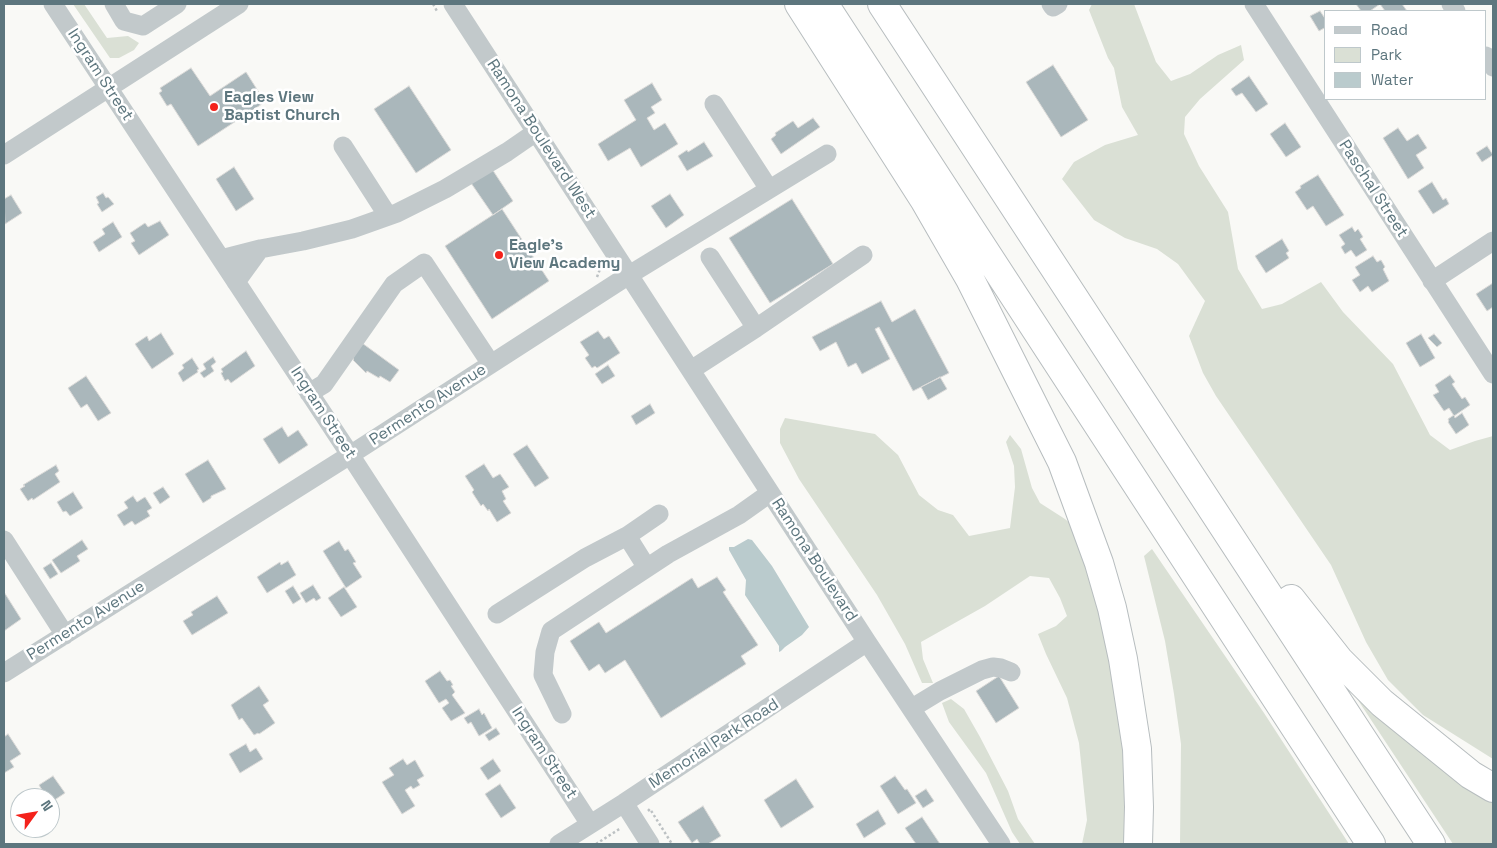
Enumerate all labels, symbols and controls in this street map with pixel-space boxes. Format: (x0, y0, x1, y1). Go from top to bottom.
legend (1324, 10, 1487, 100)
text: Road (1371, 20, 1408, 39)
street label: Ingram Street (63, 25, 137, 125)
text: Park (1371, 45, 1402, 64)
street label: Ramona Boulevard West (482, 56, 600, 222)
text: Water (1371, 70, 1413, 89)
place label: Eagles View Baptist Church (224, 88, 340, 126)
marker: Eagles View Baptist Church (208, 101, 220, 113)
street label: Paschal Street (1334, 137, 1412, 241)
place label: Eagle's View Academy (509, 236, 620, 274)
marker: Eagle's View Academy (493, 249, 505, 261)
street label: Permento Avenue (366, 360, 490, 450)
street label: Ingram Street (286, 363, 360, 463)
street label: Ramona Boulevard (767, 495, 861, 625)
street label: Permento Avenue (24, 577, 148, 665)
street label: Memorial Park Road (646, 695, 782, 793)
street label: Ingram Street (507, 703, 581, 803)
north arrow (10, 788, 60, 838)
text: N (37, 797, 57, 814)

